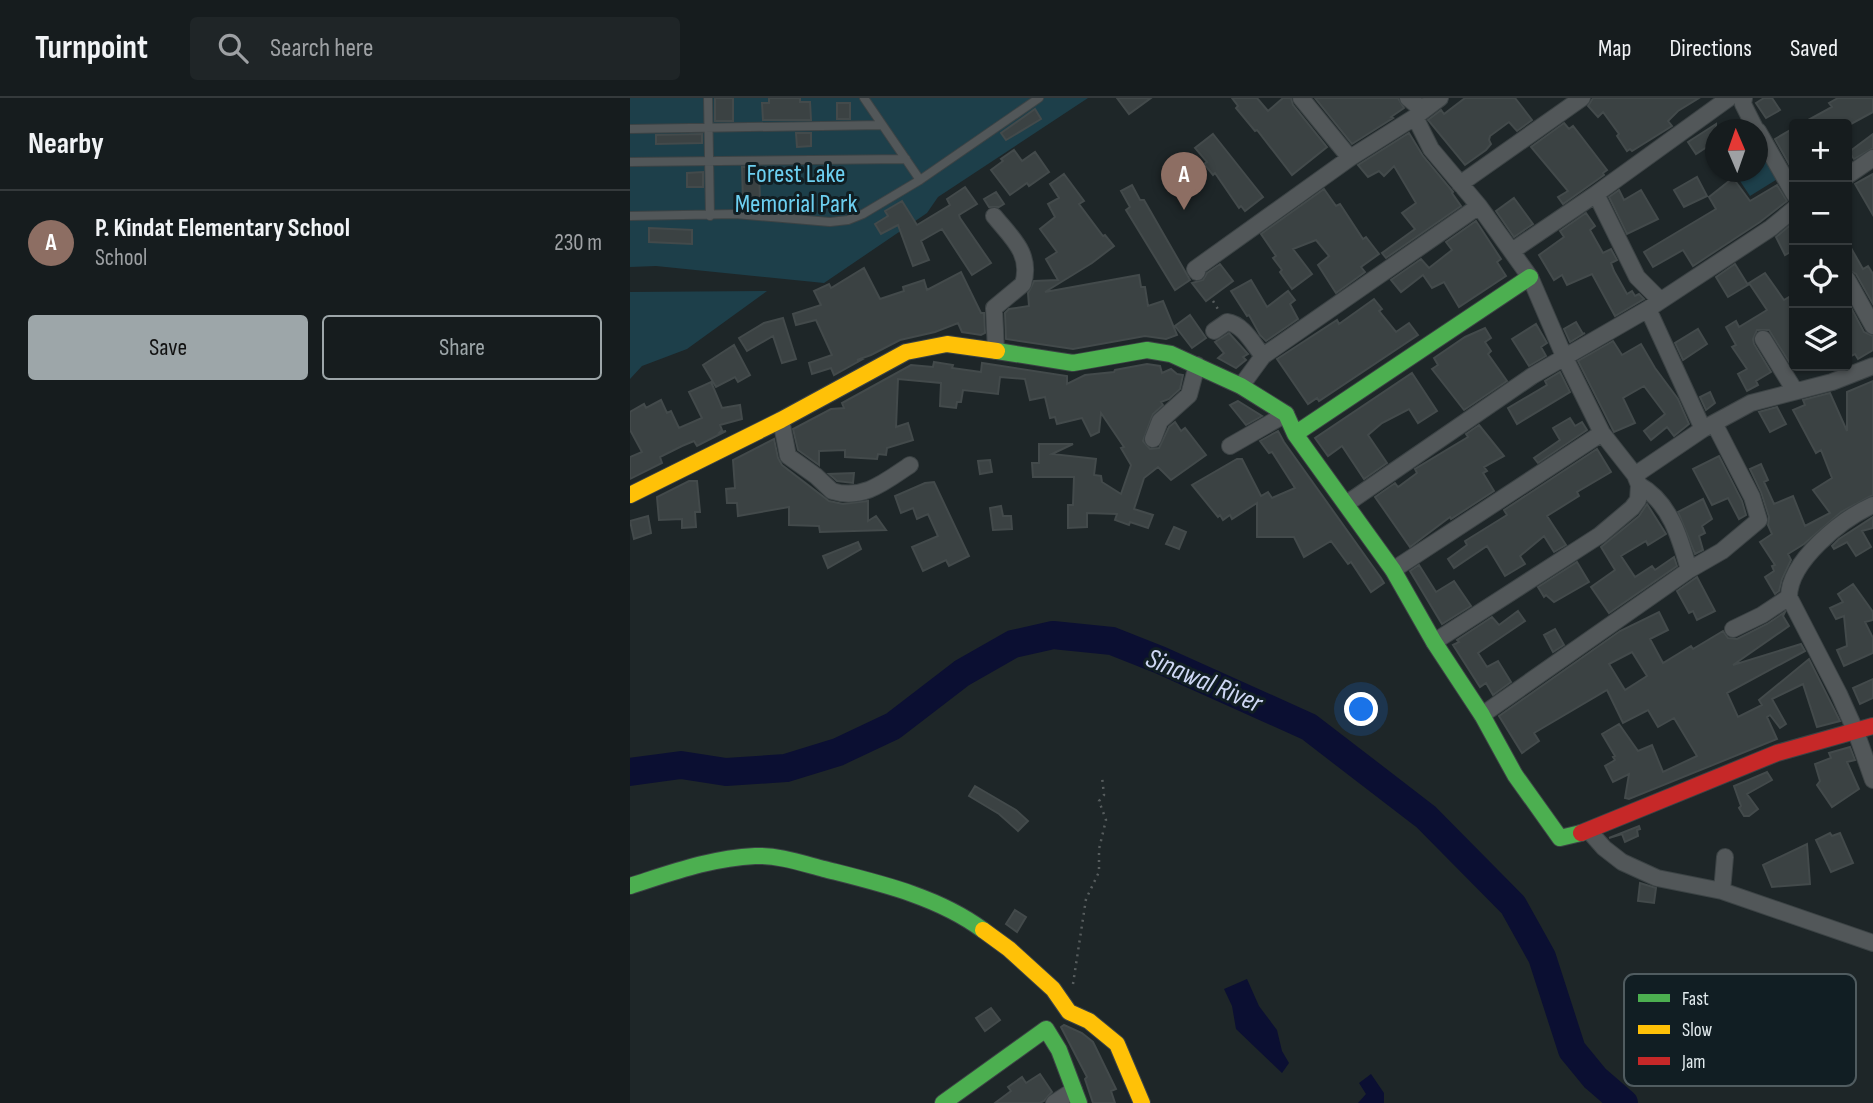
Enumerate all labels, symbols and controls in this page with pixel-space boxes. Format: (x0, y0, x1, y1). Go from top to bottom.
search box (190, 17, 680, 80)
text: Turnpoint (35, 28, 148, 68)
icon: search (214, 29, 252, 67)
text: Search here (270, 33, 373, 64)
text: Map (1598, 34, 1631, 63)
text: Directions (1669, 34, 1752, 63)
text: Saved (1790, 34, 1838, 63)
north arrow (1705, 119, 1768, 182)
map controls (1789, 119, 1852, 371)
button: + (1789, 119, 1852, 182)
text: Nearby (28, 126, 104, 162)
pin: A (1161, 152, 1207, 210)
park label: Forest Lake Memorial Park (735, 159, 857, 220)
button: − (1789, 182, 1852, 245)
text: P. Kindat Elementary School (95, 213, 350, 244)
text: A (46, 229, 56, 257)
text: 230 m (554, 229, 602, 257)
text: School (95, 244, 147, 272)
button: locate (1789, 245, 1852, 308)
button: layers (1789, 308, 1852, 371)
button: Save (28, 315, 308, 380)
button: Share (322, 315, 602, 380)
water label: Sinawal River (1141, 642, 1268, 721)
your location (1344, 692, 1378, 726)
legend (1624, 974, 1856, 1086)
text: Fast (1682, 988, 1709, 1011)
text: Slow (1682, 1019, 1712, 1042)
text: Jam (1681, 1051, 1705, 1074)

